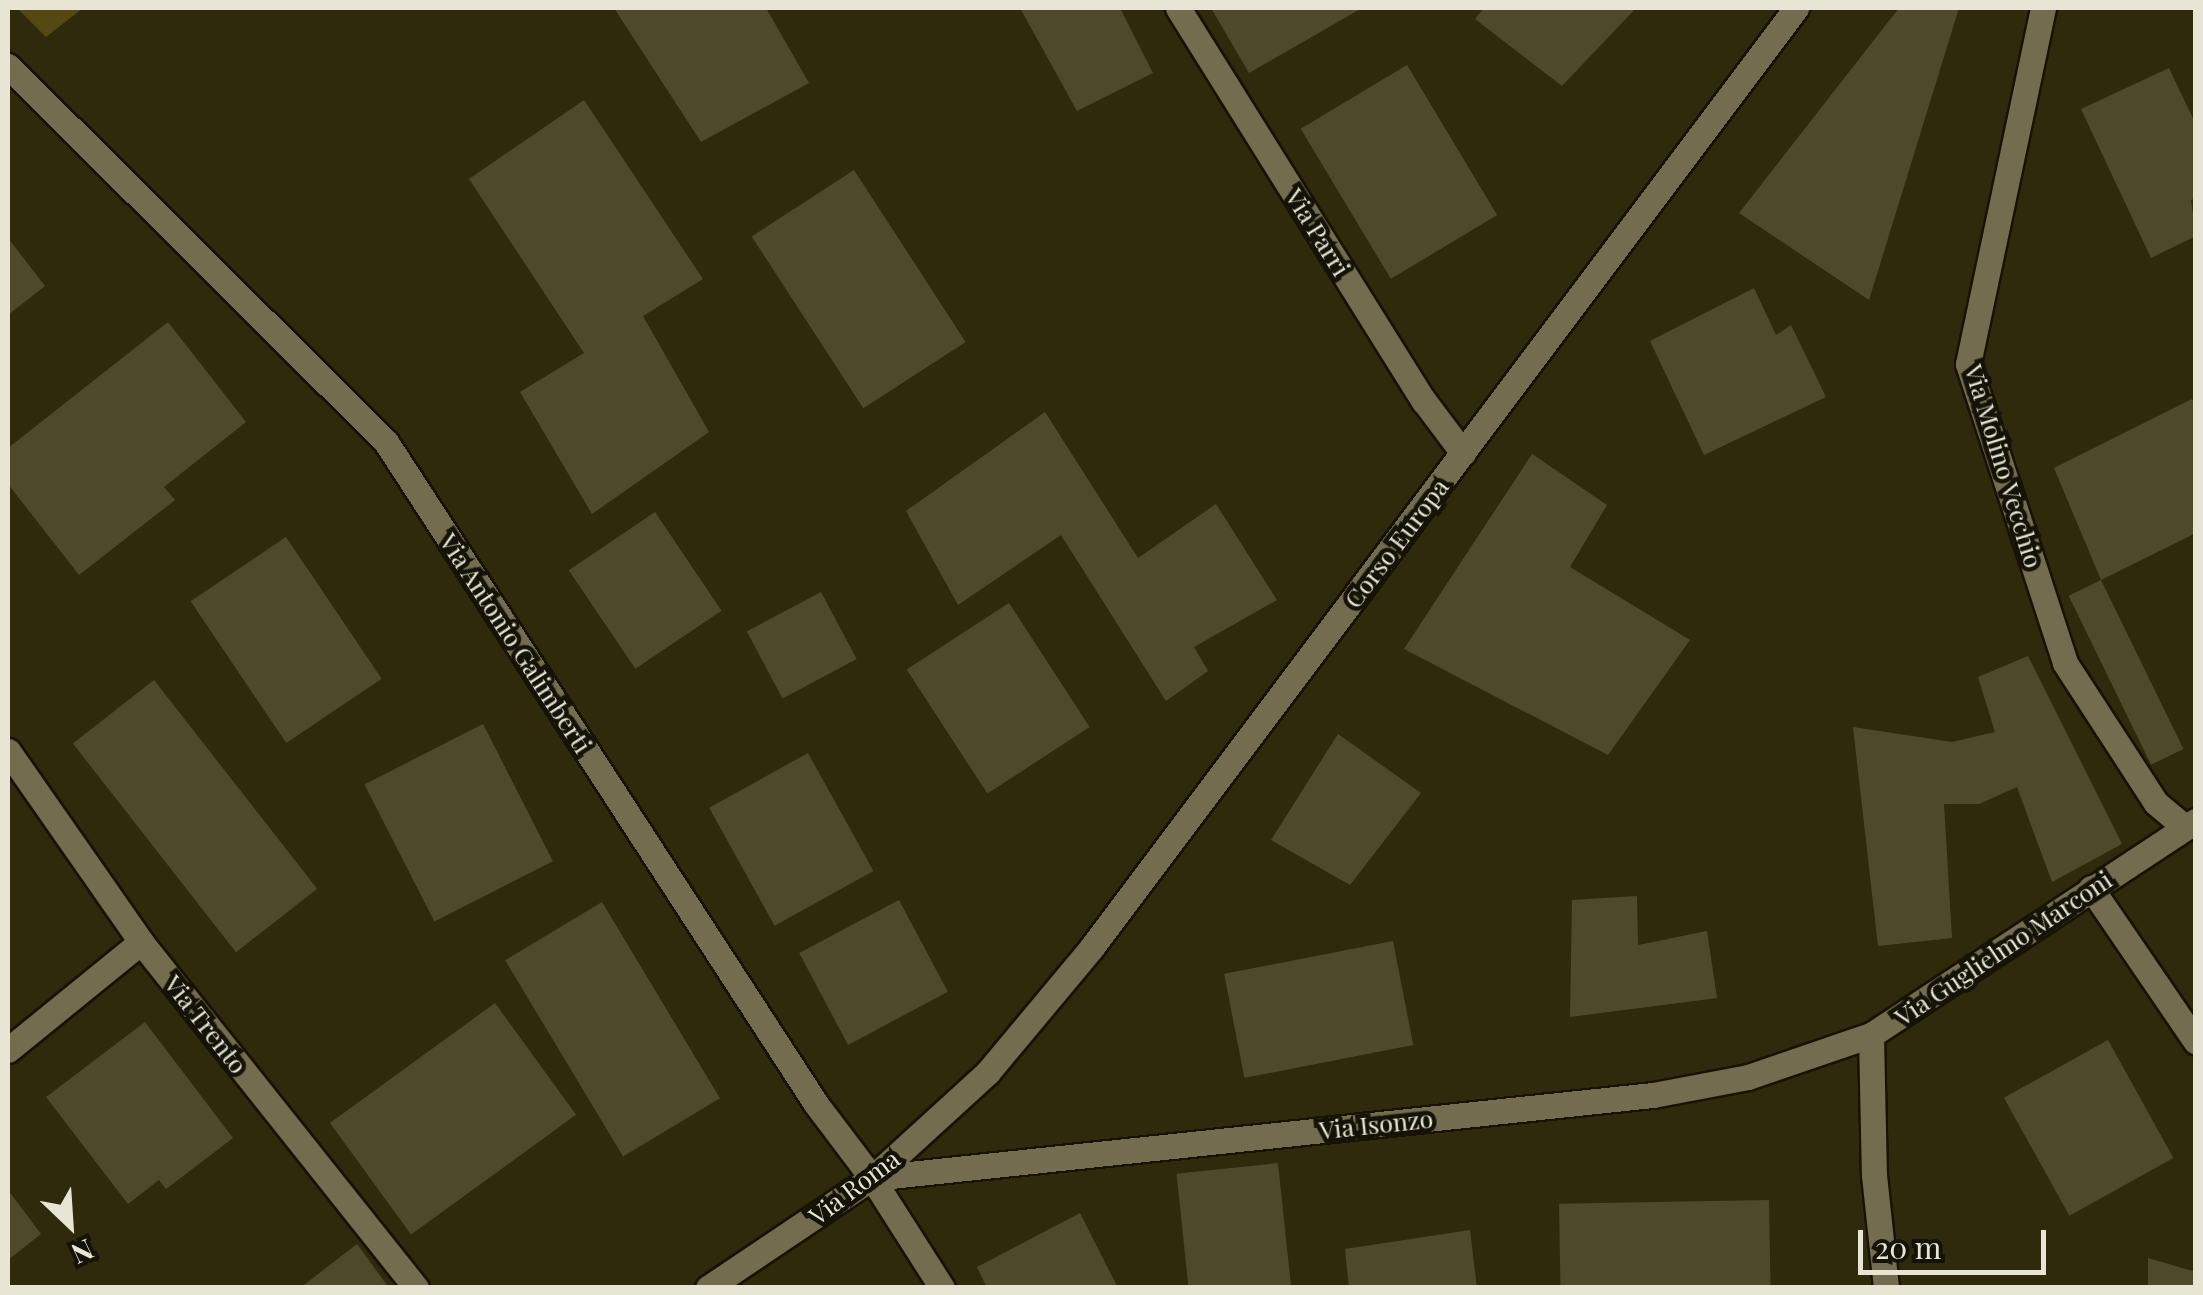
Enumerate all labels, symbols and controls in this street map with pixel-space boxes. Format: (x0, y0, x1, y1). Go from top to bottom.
street label: Via Parri (1279, 183, 1357, 281)
street label: Via Molino Vecchio (1959, 360, 2049, 572)
street label: Corso Europa (1338, 472, 1454, 614)
street label: Via Antonio Galimberti (433, 527, 599, 759)
street label: Via Guglielmo Marconi (1889, 864, 2117, 1032)
street label: Via Trento (158, 969, 254, 1079)
street label: Via Isonzo (1317, 1103, 1435, 1145)
street label: Via Roma (803, 1143, 905, 1231)
north arrow (20, 1175, 120, 1275)
scale bar (1863, 1210, 2050, 1272)
text: 20 m (1875, 1227, 1941, 1267)
text: N (66, 1232, 100, 1274)

